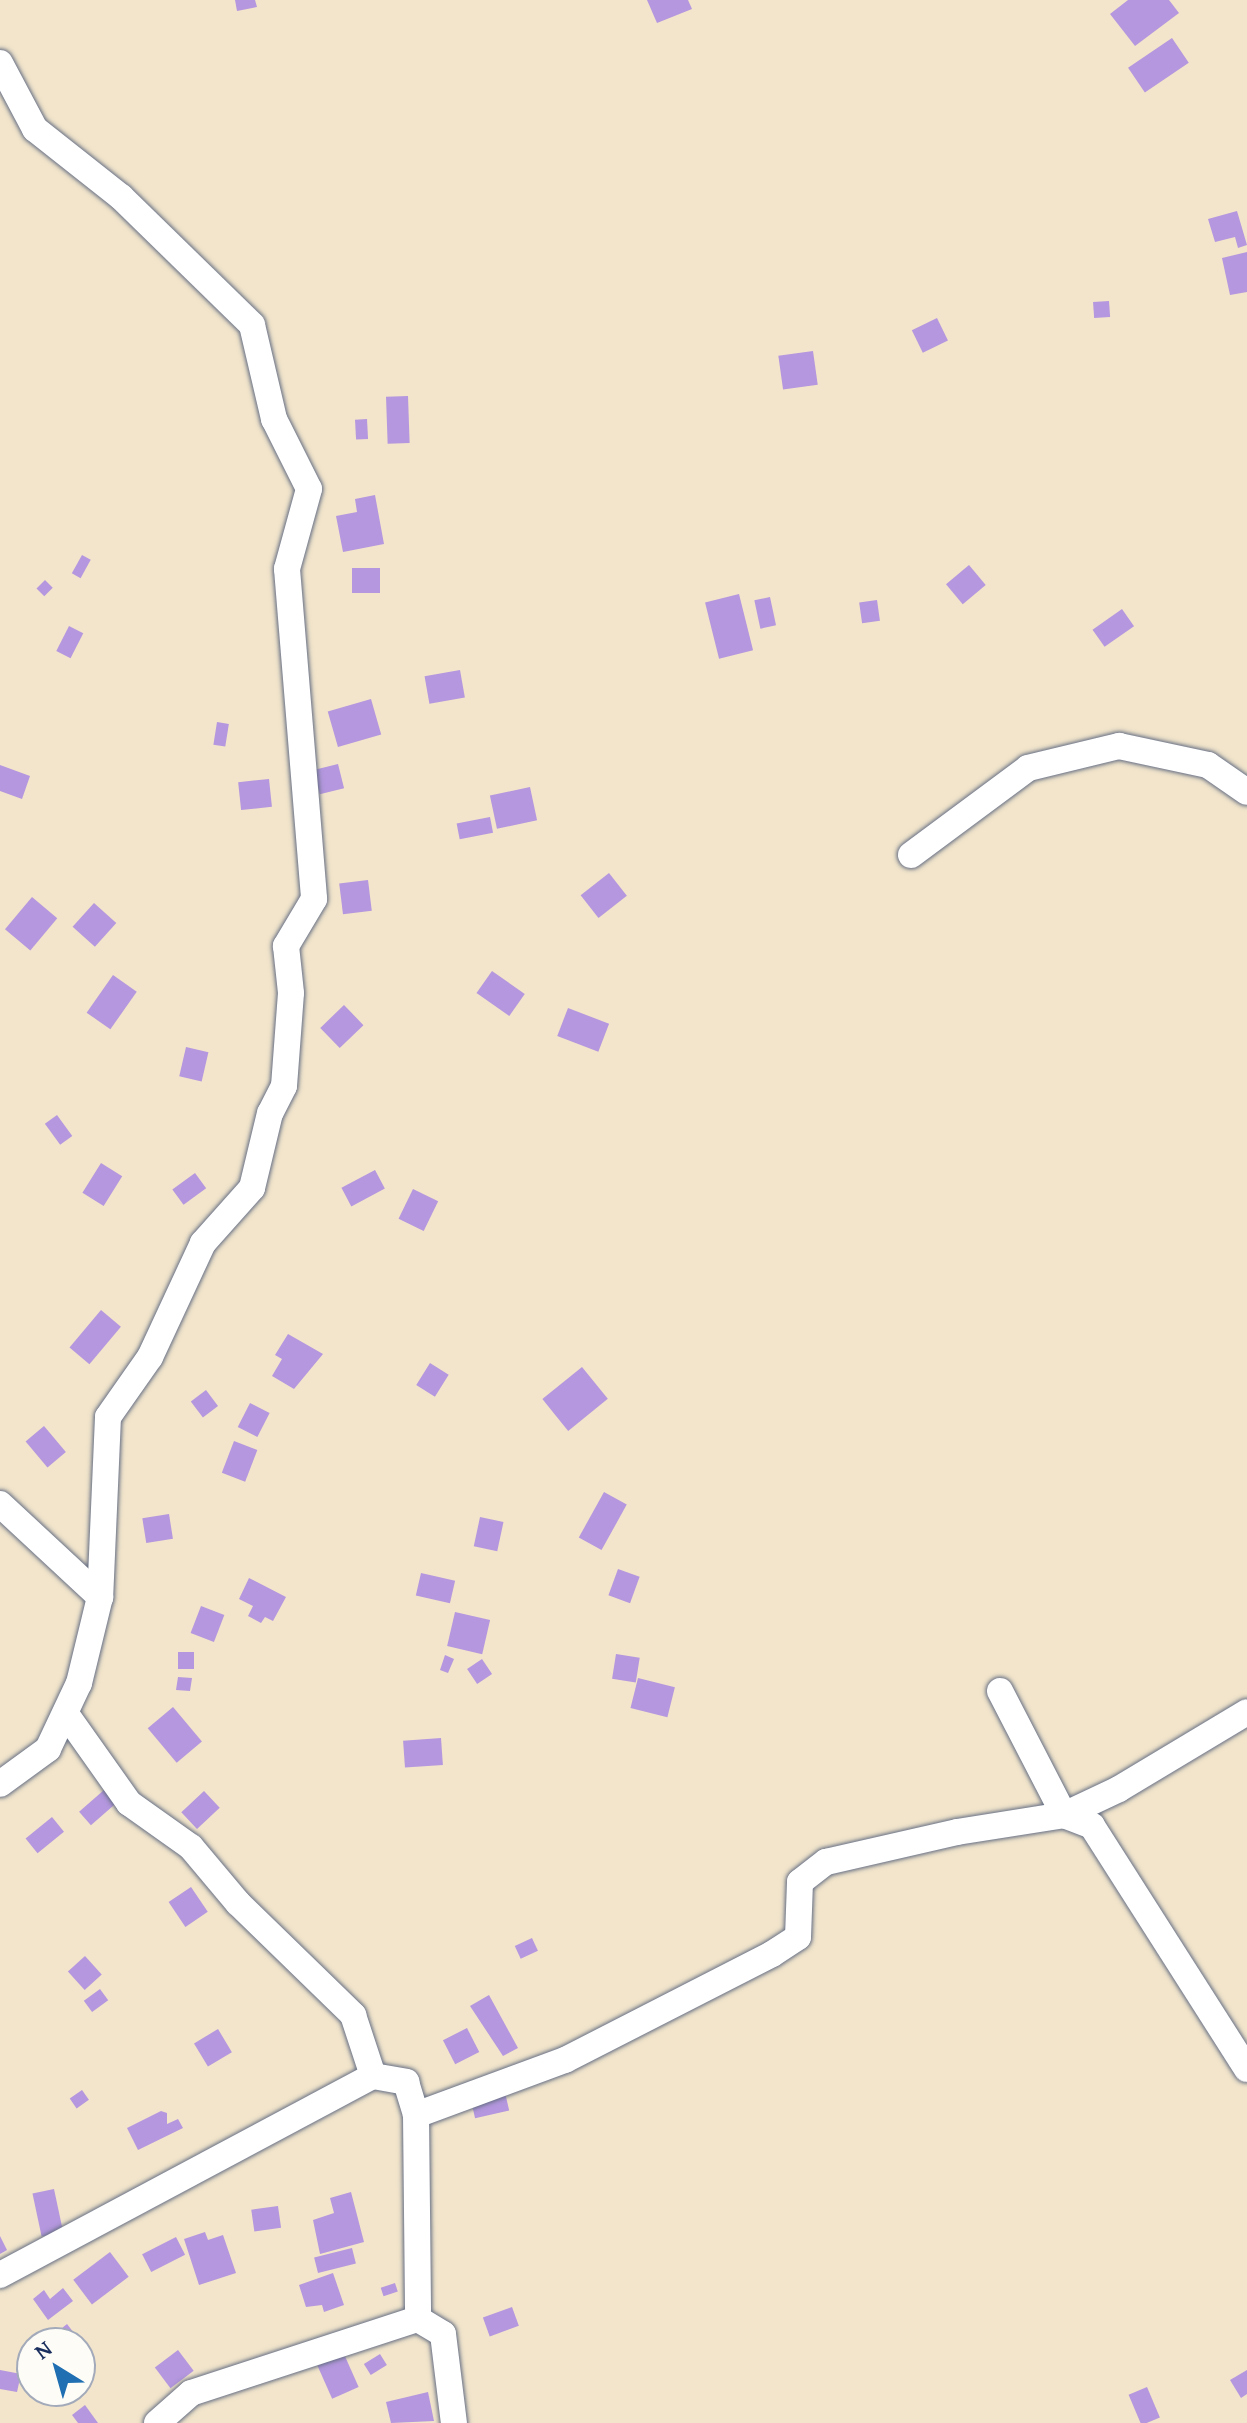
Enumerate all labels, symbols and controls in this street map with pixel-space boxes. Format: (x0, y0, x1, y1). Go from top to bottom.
north arrow (16, 2327, 96, 2407)
text: N (27, 2332, 58, 2367)

